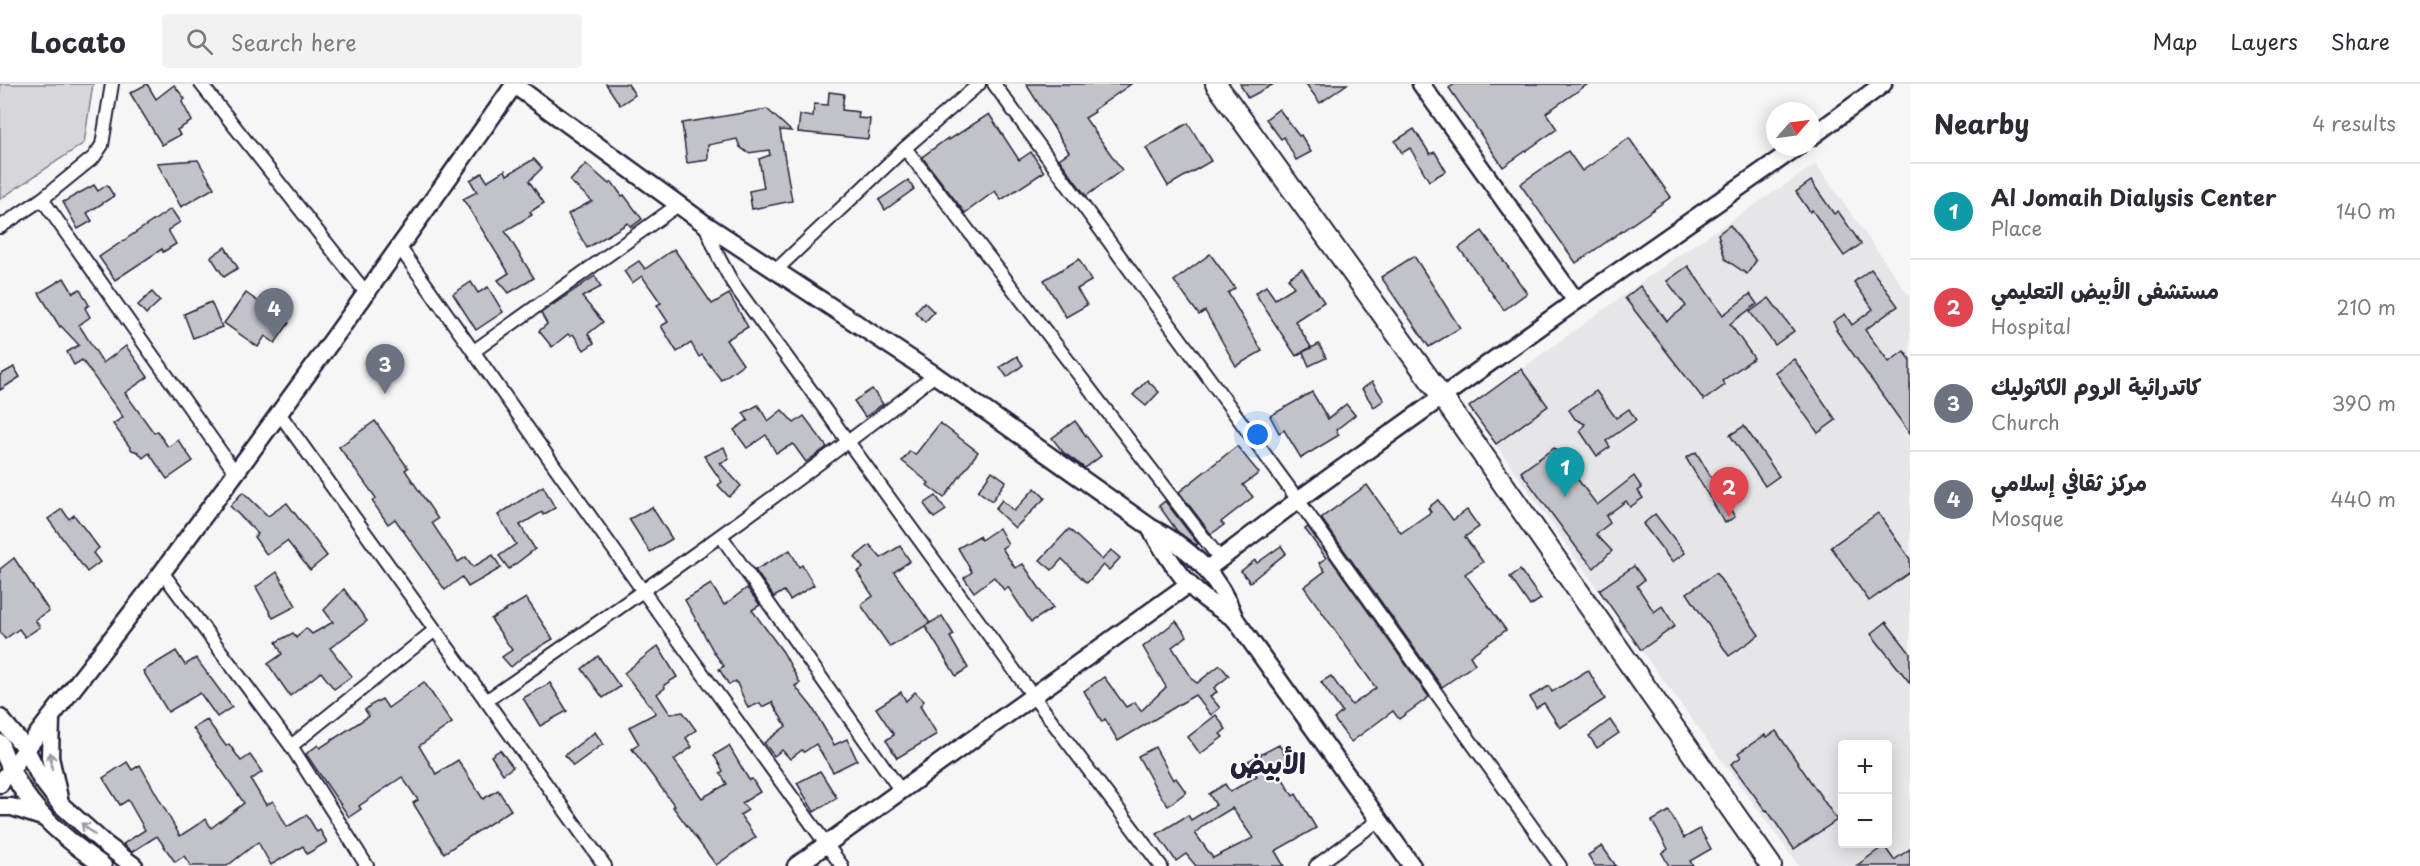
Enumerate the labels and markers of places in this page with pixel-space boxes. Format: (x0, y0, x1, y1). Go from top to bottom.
pin: 4 (254, 288, 294, 338)
pin: 3 (366, 344, 404, 394)
pin: 1 (1546, 448, 1584, 497)
pin: 2 (1710, 468, 1748, 517)

